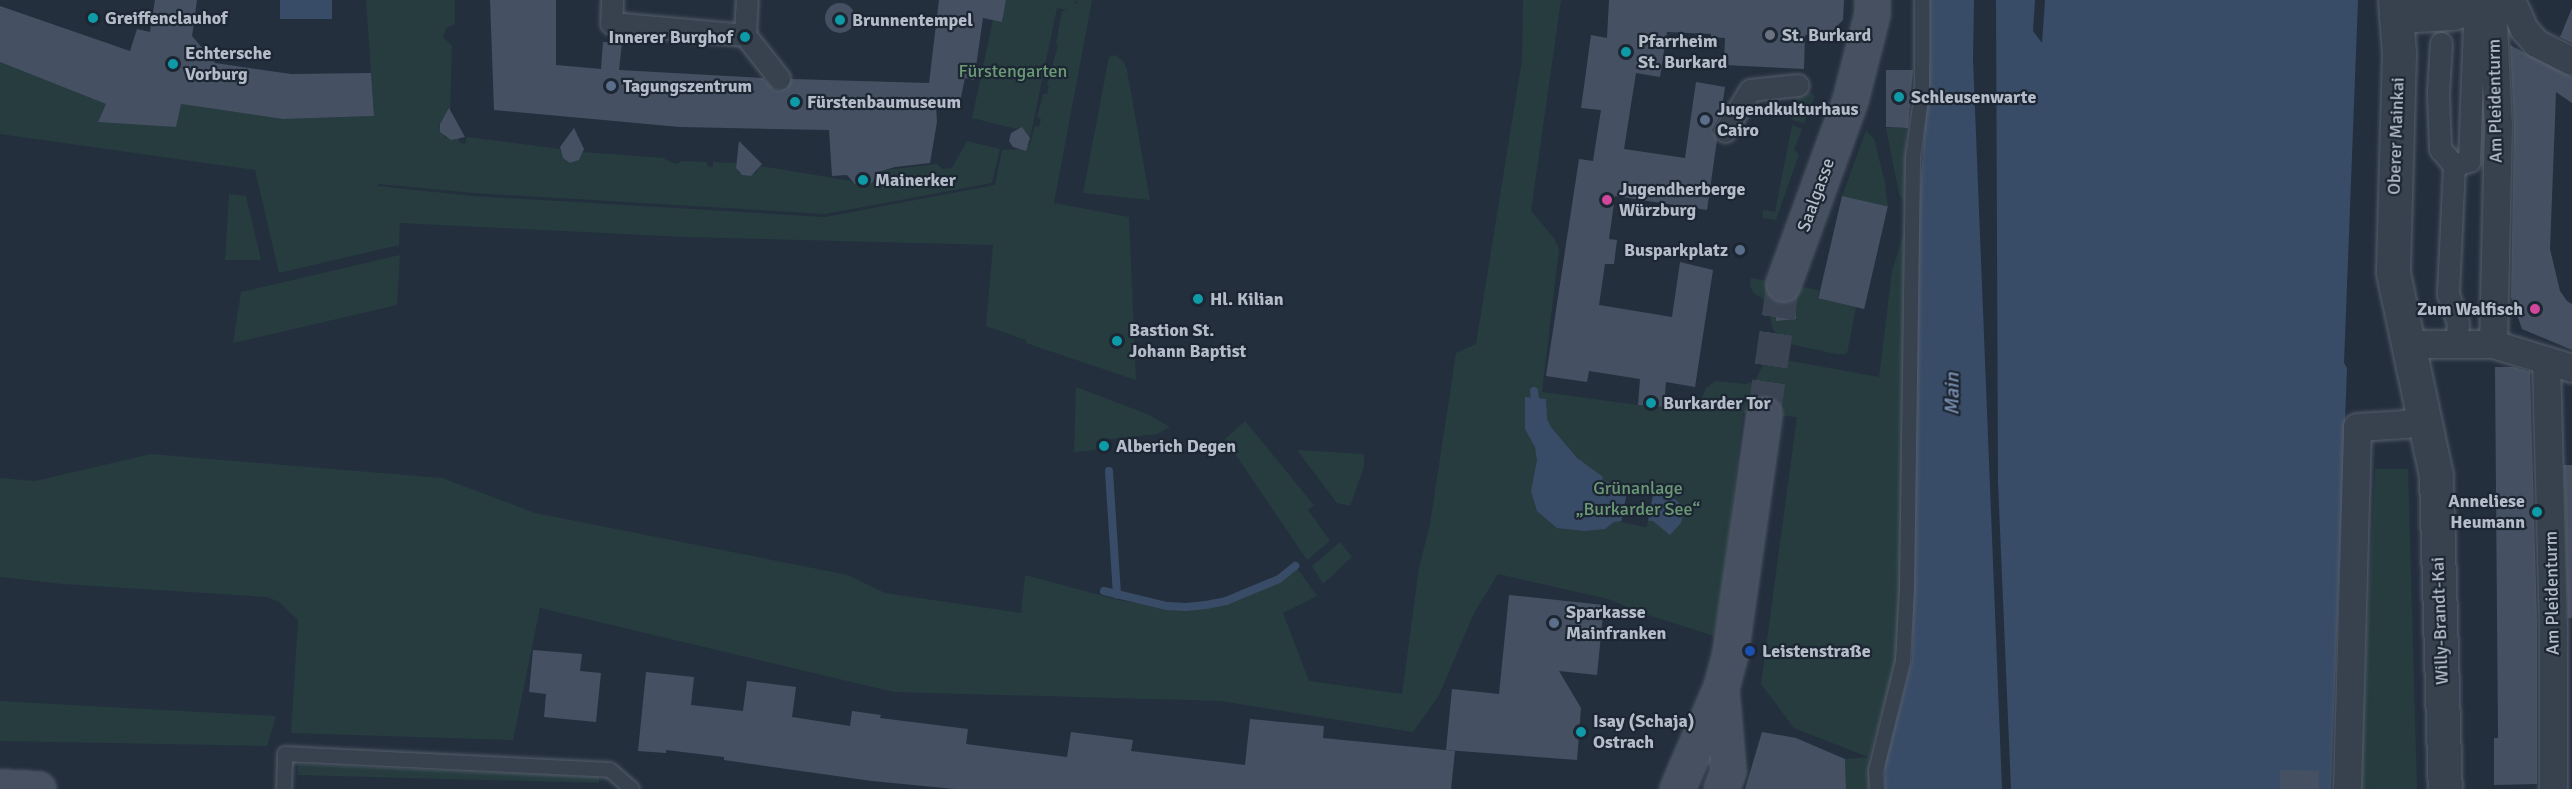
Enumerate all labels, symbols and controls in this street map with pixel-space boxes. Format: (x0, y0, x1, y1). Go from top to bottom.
place label: Greiffenclauhof (105, 7, 228, 29)
place label: Brunnentempel (852, 9, 973, 31)
marker: Greiffenclauhof (86, 11, 100, 25)
marker: Brunnentempel (833, 13, 847, 27)
place label: St. Burkard (1782, 24, 1871, 46)
place label: Innerer Burghof (609, 26, 733, 48)
marker: St. Burkard (1763, 28, 1777, 42)
marker: Innerer Burghof (738, 30, 752, 44)
place label: Pfarrheim St. Burkard (1638, 31, 1727, 74)
street label: Am Pleidenturm (2483, 39, 2507, 163)
place label: Echtersche Vorburg (185, 43, 271, 86)
marker: Pfarrheim St. Burkard (1619, 45, 1633, 59)
marker: Echtersche Vorburg (166, 57, 180, 71)
park label: Fürstengarten (959, 60, 1067, 82)
place label: Tagungszentrum (623, 75, 752, 97)
street label: Oberer Mainkai (2383, 77, 2409, 195)
marker: Tagungszentrum (604, 79, 618, 93)
place label: Schleusenwarte (1911, 86, 2036, 108)
marker: Schleusenwarte (1892, 90, 1906, 104)
place label: Fürstenbaumuseum (807, 91, 961, 113)
marker: Fürstenbaumuseum (788, 95, 802, 109)
place label: Jugendkulturhaus Cairo (1717, 99, 1859, 142)
marker: Jugendkulturhaus Cairo (1698, 113, 1712, 127)
street label: Saalgasse (1793, 155, 1839, 235)
place label: Mainerker (875, 169, 956, 191)
marker: Mainerker (856, 173, 870, 187)
place label: Jugendherberge Würzburg (1619, 179, 1745, 222)
marker: Jugendherberge Würzburg (1600, 193, 1614, 207)
place label: Busparkplatz (1624, 239, 1728, 261)
marker: Busparkplatz (1733, 243, 1747, 257)
place label: Hl. Kilian (1210, 288, 1283, 310)
marker: Hl. Kilian (1191, 292, 1205, 306)
place label: Zum Walfisch (2417, 298, 2523, 320)
marker: Zum Walfisch (2528, 302, 2542, 316)
place label: Bastion St. Johann Baptist (1129, 320, 1246, 362)
marker: Bastion St. Johann Baptist (1110, 334, 1124, 348)
water label: Main (1940, 373, 1964, 415)
place label: Burkarder Tor (1663, 392, 1771, 414)
marker: Burkarder Tor (1644, 396, 1658, 410)
place label: Alberich Degen (1116, 435, 1236, 457)
marker: Alberich Degen (1097, 439, 1111, 453)
park label: Grünanlage „Burkarder See“ (1576, 478, 1700, 520)
place label: Anneliese Heumann (2448, 491, 2525, 534)
marker: Anneliese Heumann (2530, 505, 2544, 519)
street label: Am Pleidenturm (2540, 531, 2564, 655)
street label: Willy-Brandt-Kai (2427, 557, 2453, 685)
place label: Sparkasse Mainfranken (1566, 602, 1666, 644)
marker: Sparkasse Mainfranken (1547, 616, 1561, 630)
place label: Leistenstraße (1762, 640, 1871, 662)
marker: Leistenstraße (1743, 644, 1757, 658)
place label: Isay (Schaja) Ostrach (1593, 711, 1694, 754)
marker: Isay (Schaja) Ostrach (1574, 725, 1588, 739)

